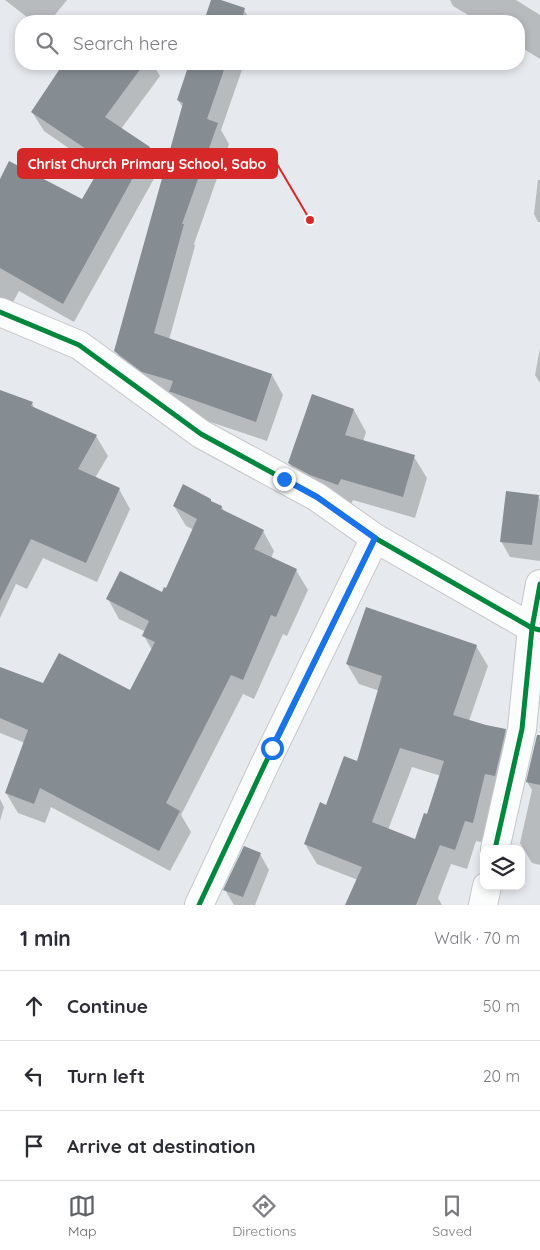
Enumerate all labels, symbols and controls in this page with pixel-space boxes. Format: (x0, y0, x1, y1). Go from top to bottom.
search box (15, 15, 525, 70)
icon: search (33, 29, 61, 57)
text: Search here (73, 31, 178, 55)
callout: Christ Church Primary School, Sabo (18, 149, 277, 178)
text: Christ Church Primary School, Sabo (28, 155, 266, 173)
route end (273, 468, 296, 491)
route start (261, 737, 284, 760)
map controls (480, 845, 525, 890)
button: layers (480, 845, 525, 890)
text: 1 min (20, 925, 71, 951)
text: Walk · 70 m (434, 928, 520, 948)
icon: ahead (20, 992, 48, 1020)
text: Continue (67, 994, 148, 1018)
text: 50 m (483, 996, 520, 1016)
icon: left (20, 1062, 48, 1090)
text: Turn left (67, 1064, 145, 1088)
text: 20 m (483, 1066, 520, 1086)
icon: arrive (20, 1132, 48, 1160)
text: Arrive at destination (67, 1134, 256, 1158)
tab: Map (68, 1192, 96, 1240)
tab: Directions (232, 1192, 296, 1240)
tab: Saved (432, 1192, 472, 1240)

